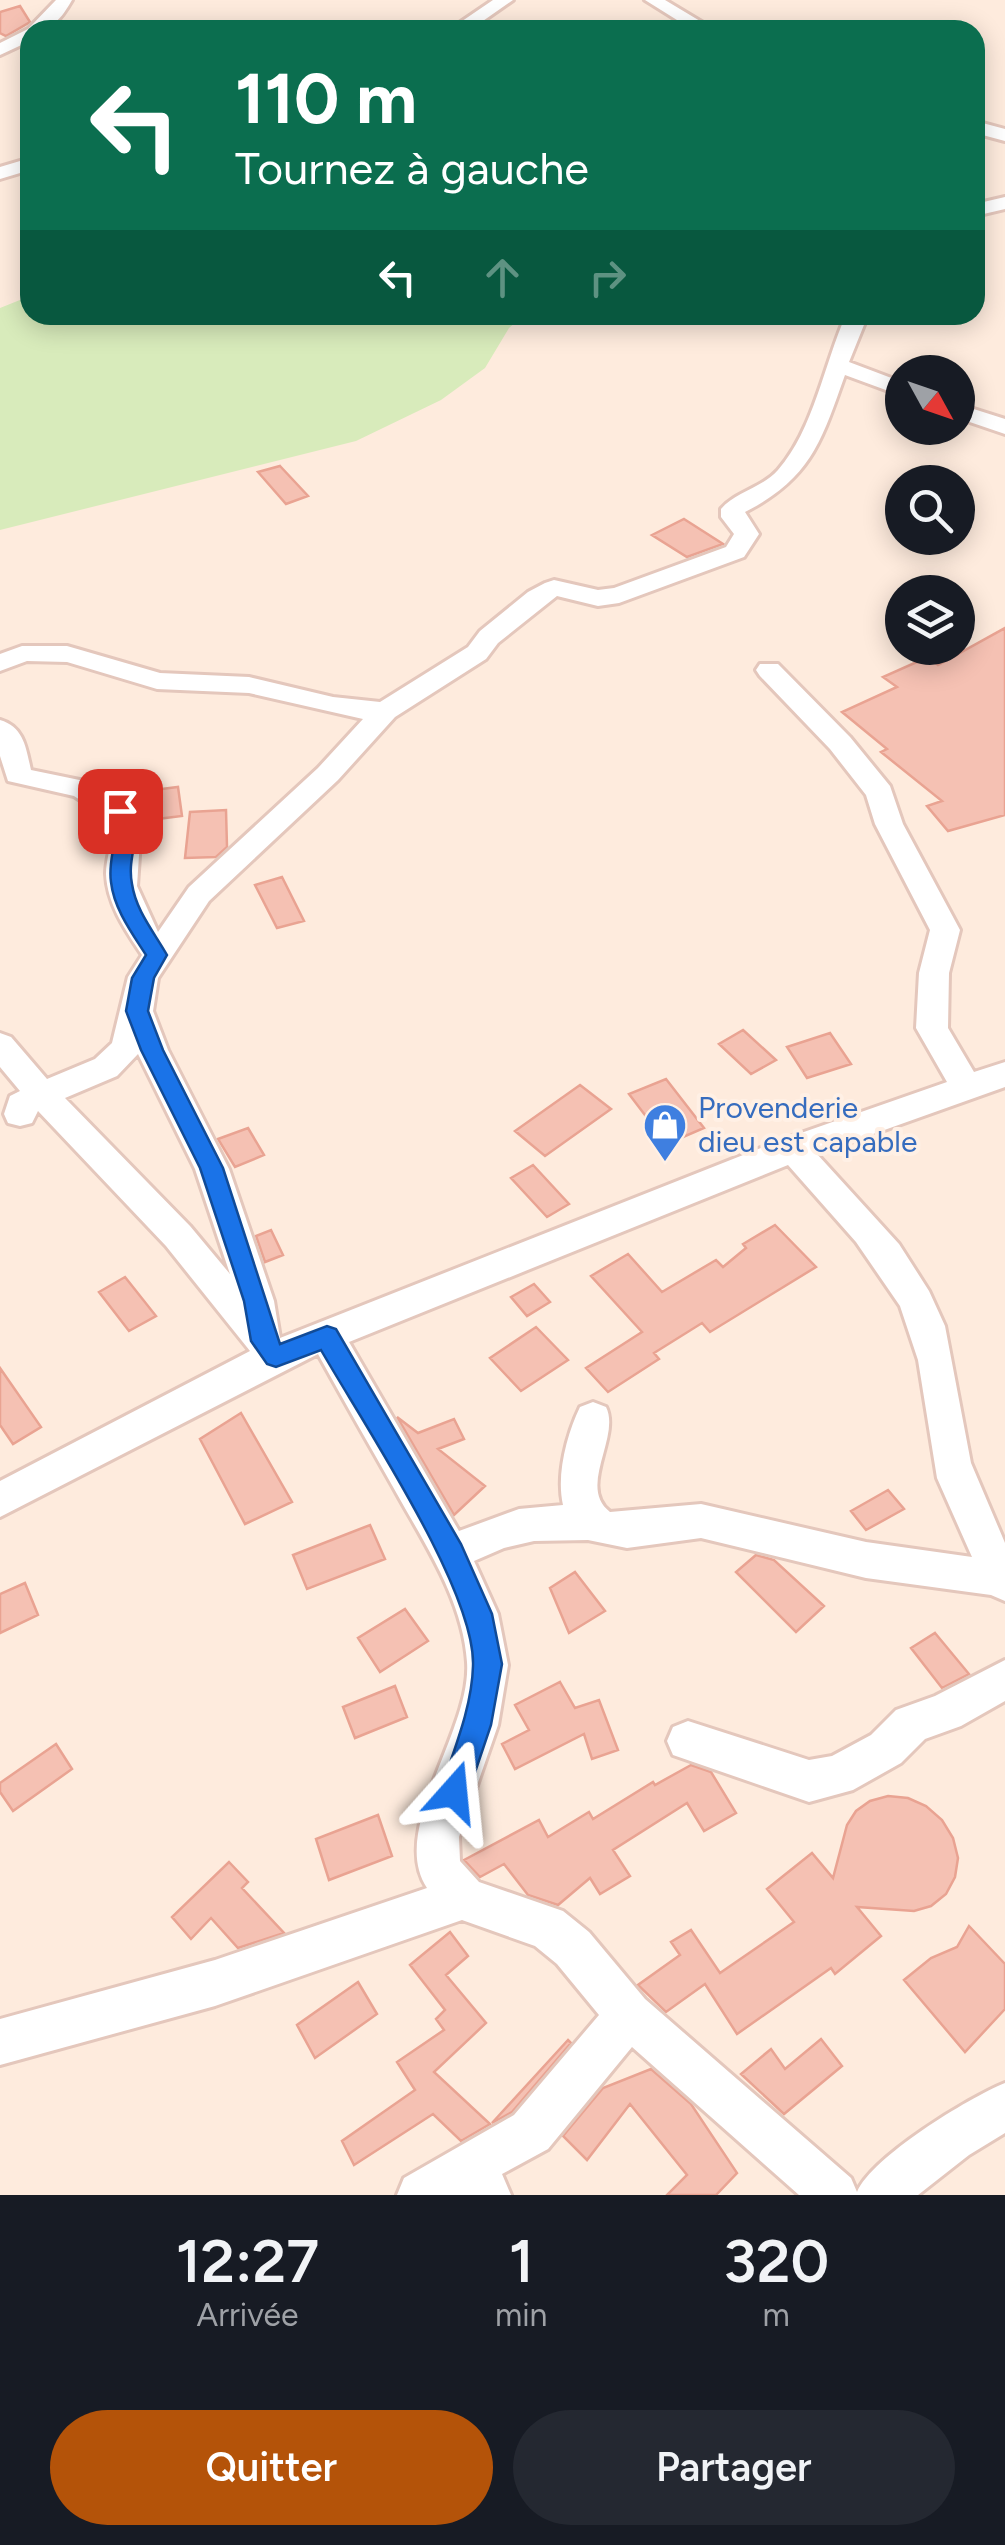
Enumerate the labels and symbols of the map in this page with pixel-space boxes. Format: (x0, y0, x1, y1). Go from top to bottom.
north arrow (885, 355, 975, 445)
pin (78, 769, 163, 854)
place label: Provenderie dieu est capable (698, 1089, 917, 1160)
shop icon: Provenderie dieu est capable (642, 1102, 688, 1163)
position arrow (402, 1740, 506, 1844)

